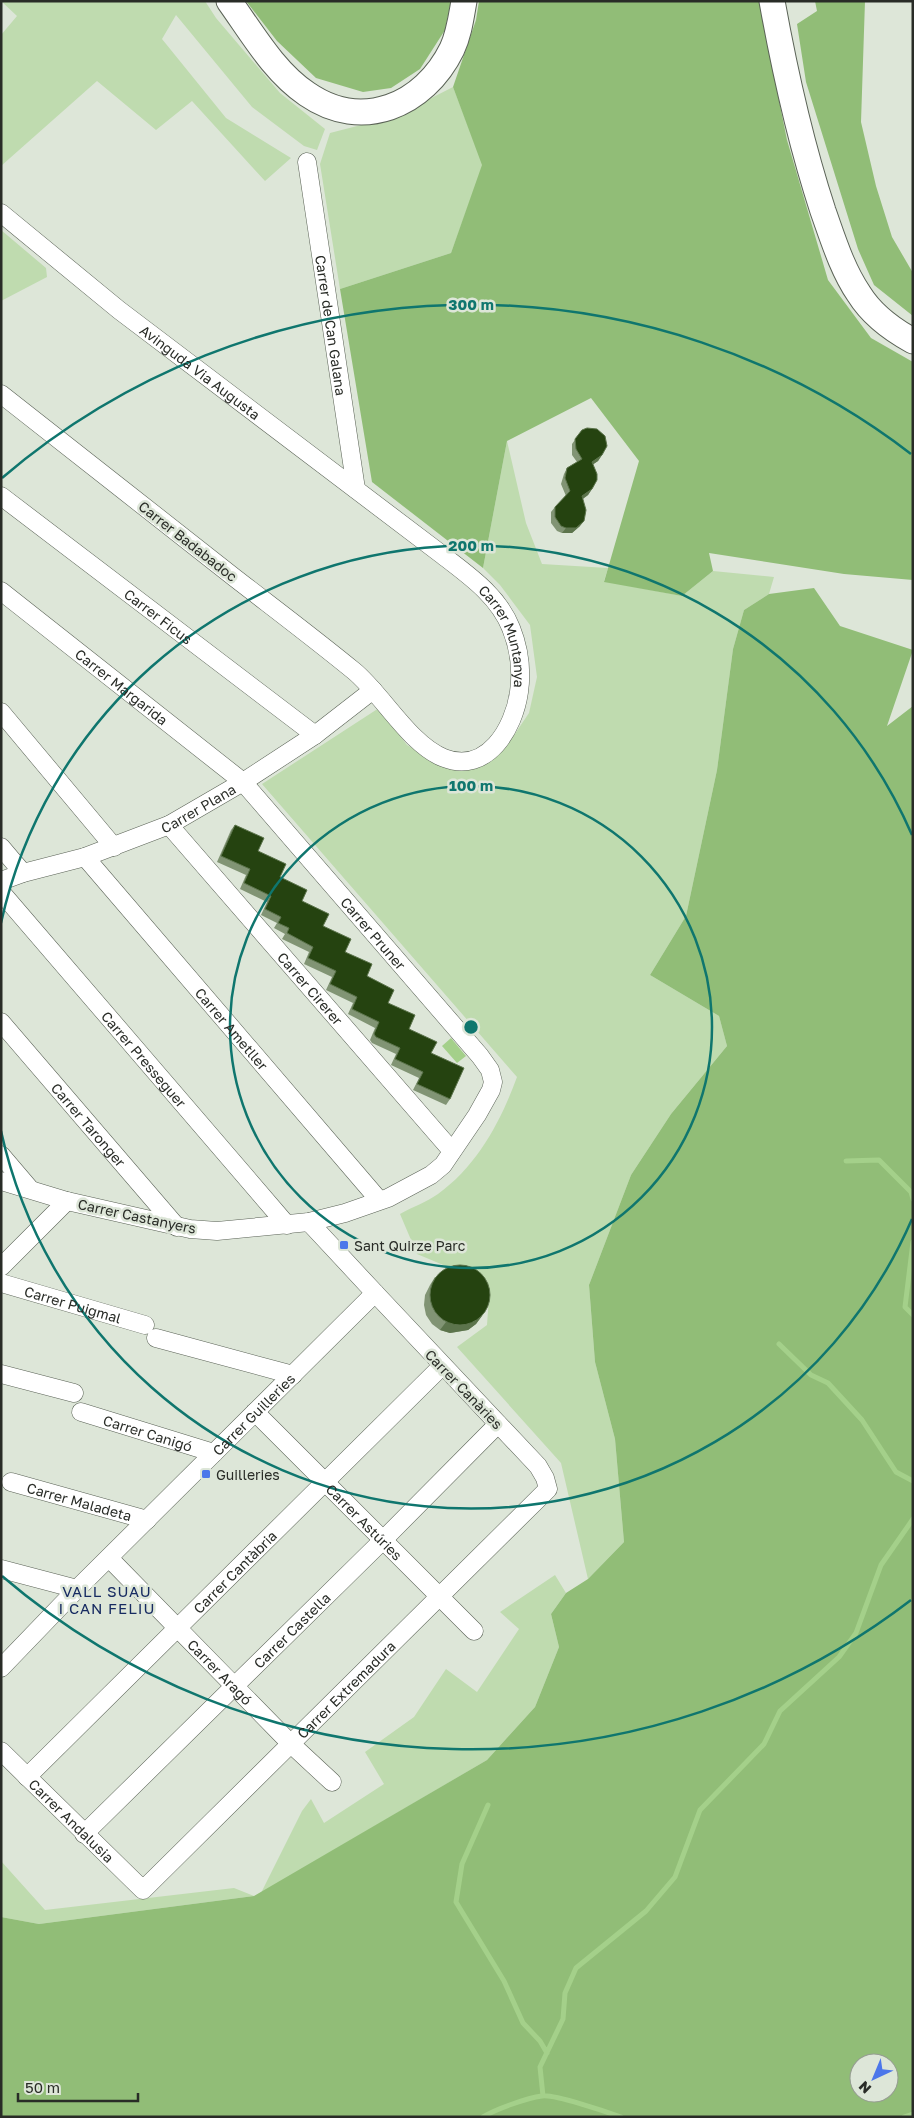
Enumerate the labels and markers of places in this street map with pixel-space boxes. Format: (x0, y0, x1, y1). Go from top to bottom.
centre of rings (462, 1018, 480, 1036)
place label: Sant Quirze Parc (354, 1237, 466, 1254)
marker: Sant Quirze Parc (338, 1239, 350, 1251)
place label: Guilleries (216, 1466, 280, 1483)
marker: Guilleries (200, 1468, 212, 1480)

